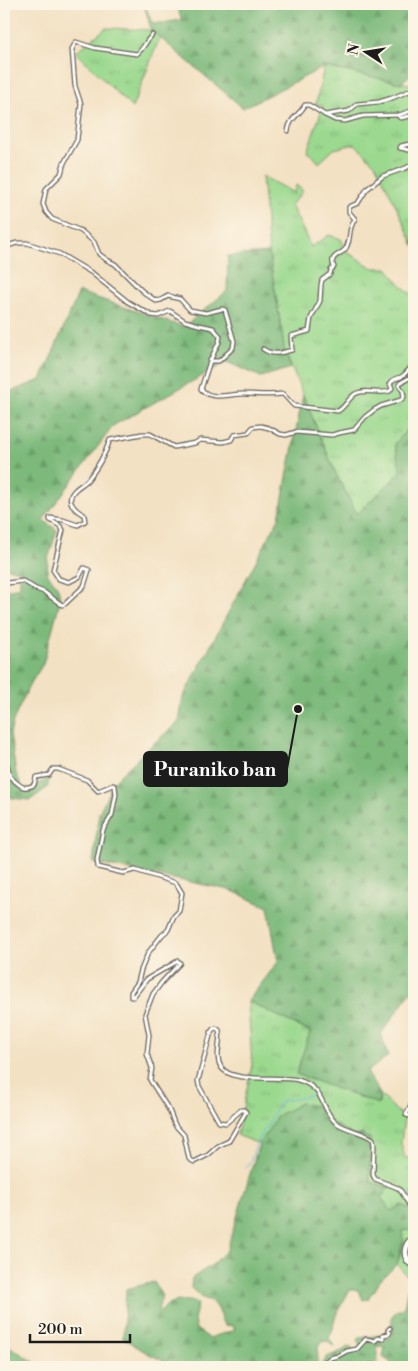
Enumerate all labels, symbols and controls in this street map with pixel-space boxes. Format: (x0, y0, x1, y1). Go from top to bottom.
north arrow (340, 28, 390, 78)
text: N (344, 42, 364, 57)
callout: Puraniko ban (144, 752, 287, 786)
text: Puraniko ban (154, 758, 276, 782)
scale bar (30, 1311, 130, 1343)
text: 200 m (38, 1320, 83, 1339)

